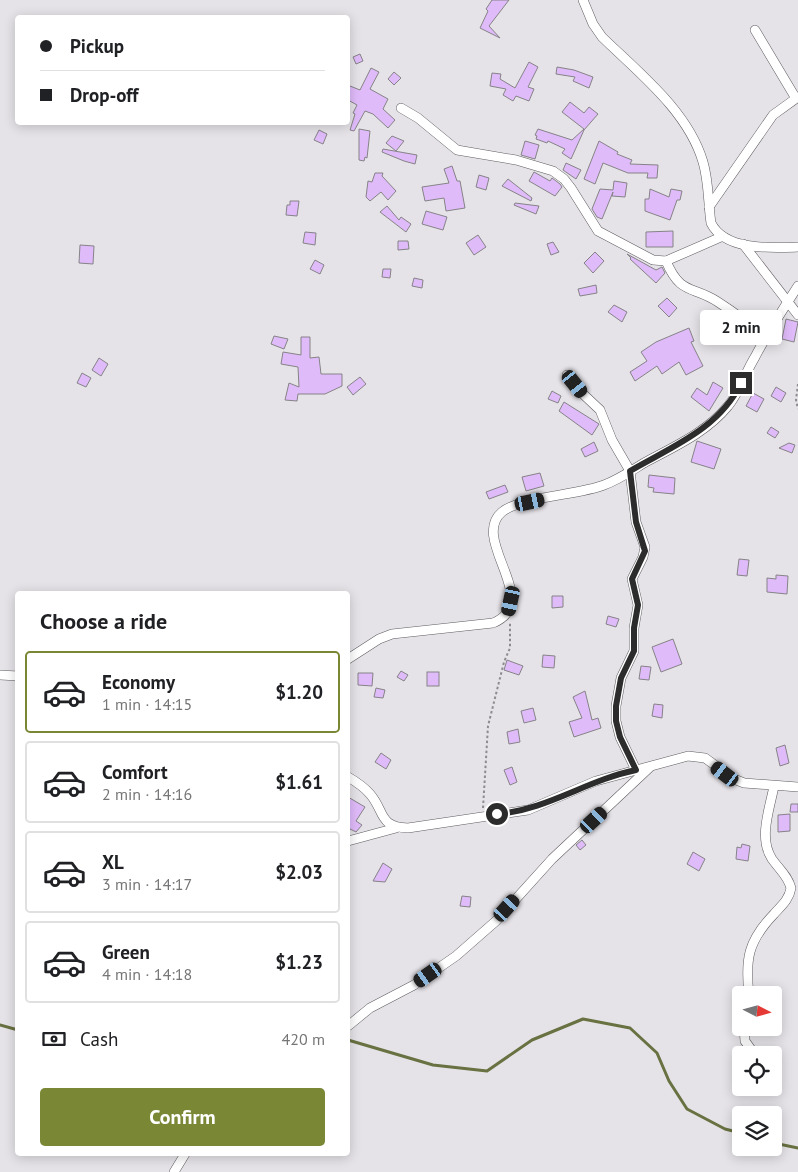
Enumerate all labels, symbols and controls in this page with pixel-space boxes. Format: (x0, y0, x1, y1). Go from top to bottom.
text: Pickup (70, 34, 124, 58)
text: Drop-off (70, 83, 138, 107)
callout: 2 min (700, 310, 782, 346)
text: 2 min (721, 317, 761, 337)
car (559, 368, 590, 400)
route end (730, 372, 752, 394)
car (513, 492, 546, 512)
car (500, 585, 521, 617)
text: Choose a ride (40, 607, 167, 635)
icon: car (42, 670, 87, 715)
text: Economy (102, 670, 175, 694)
text: $1.20 (275, 680, 323, 704)
text: 1 min · 14:15 (102, 694, 192, 714)
car (708, 759, 741, 789)
icon: car (42, 760, 87, 805)
text: Comfort (102, 760, 168, 784)
text: $1.61 (275, 770, 323, 794)
text: 2 min · 14:16 (102, 784, 192, 804)
route start (486, 803, 508, 825)
car (577, 804, 610, 836)
icon: car (42, 850, 87, 895)
text: XL (102, 850, 124, 874)
text: $2.03 (275, 860, 323, 884)
text: 3 min · 14:17 (102, 874, 192, 894)
car (491, 892, 522, 924)
icon: car (42, 940, 87, 985)
text: Green (102, 940, 150, 964)
text: $1.23 (275, 950, 323, 974)
car (411, 960, 444, 990)
text: 4 min · 14:18 (102, 964, 192, 984)
north arrow (732, 986, 782, 1036)
map controls (732, 986, 782, 1156)
icon: cash (40, 1025, 68, 1053)
text: Cash (80, 1027, 118, 1051)
text: 420 m (282, 1029, 325, 1049)
button: locate (732, 1046, 782, 1096)
button: Confirm (40, 1088, 325, 1146)
button: layers (732, 1106, 782, 1156)

